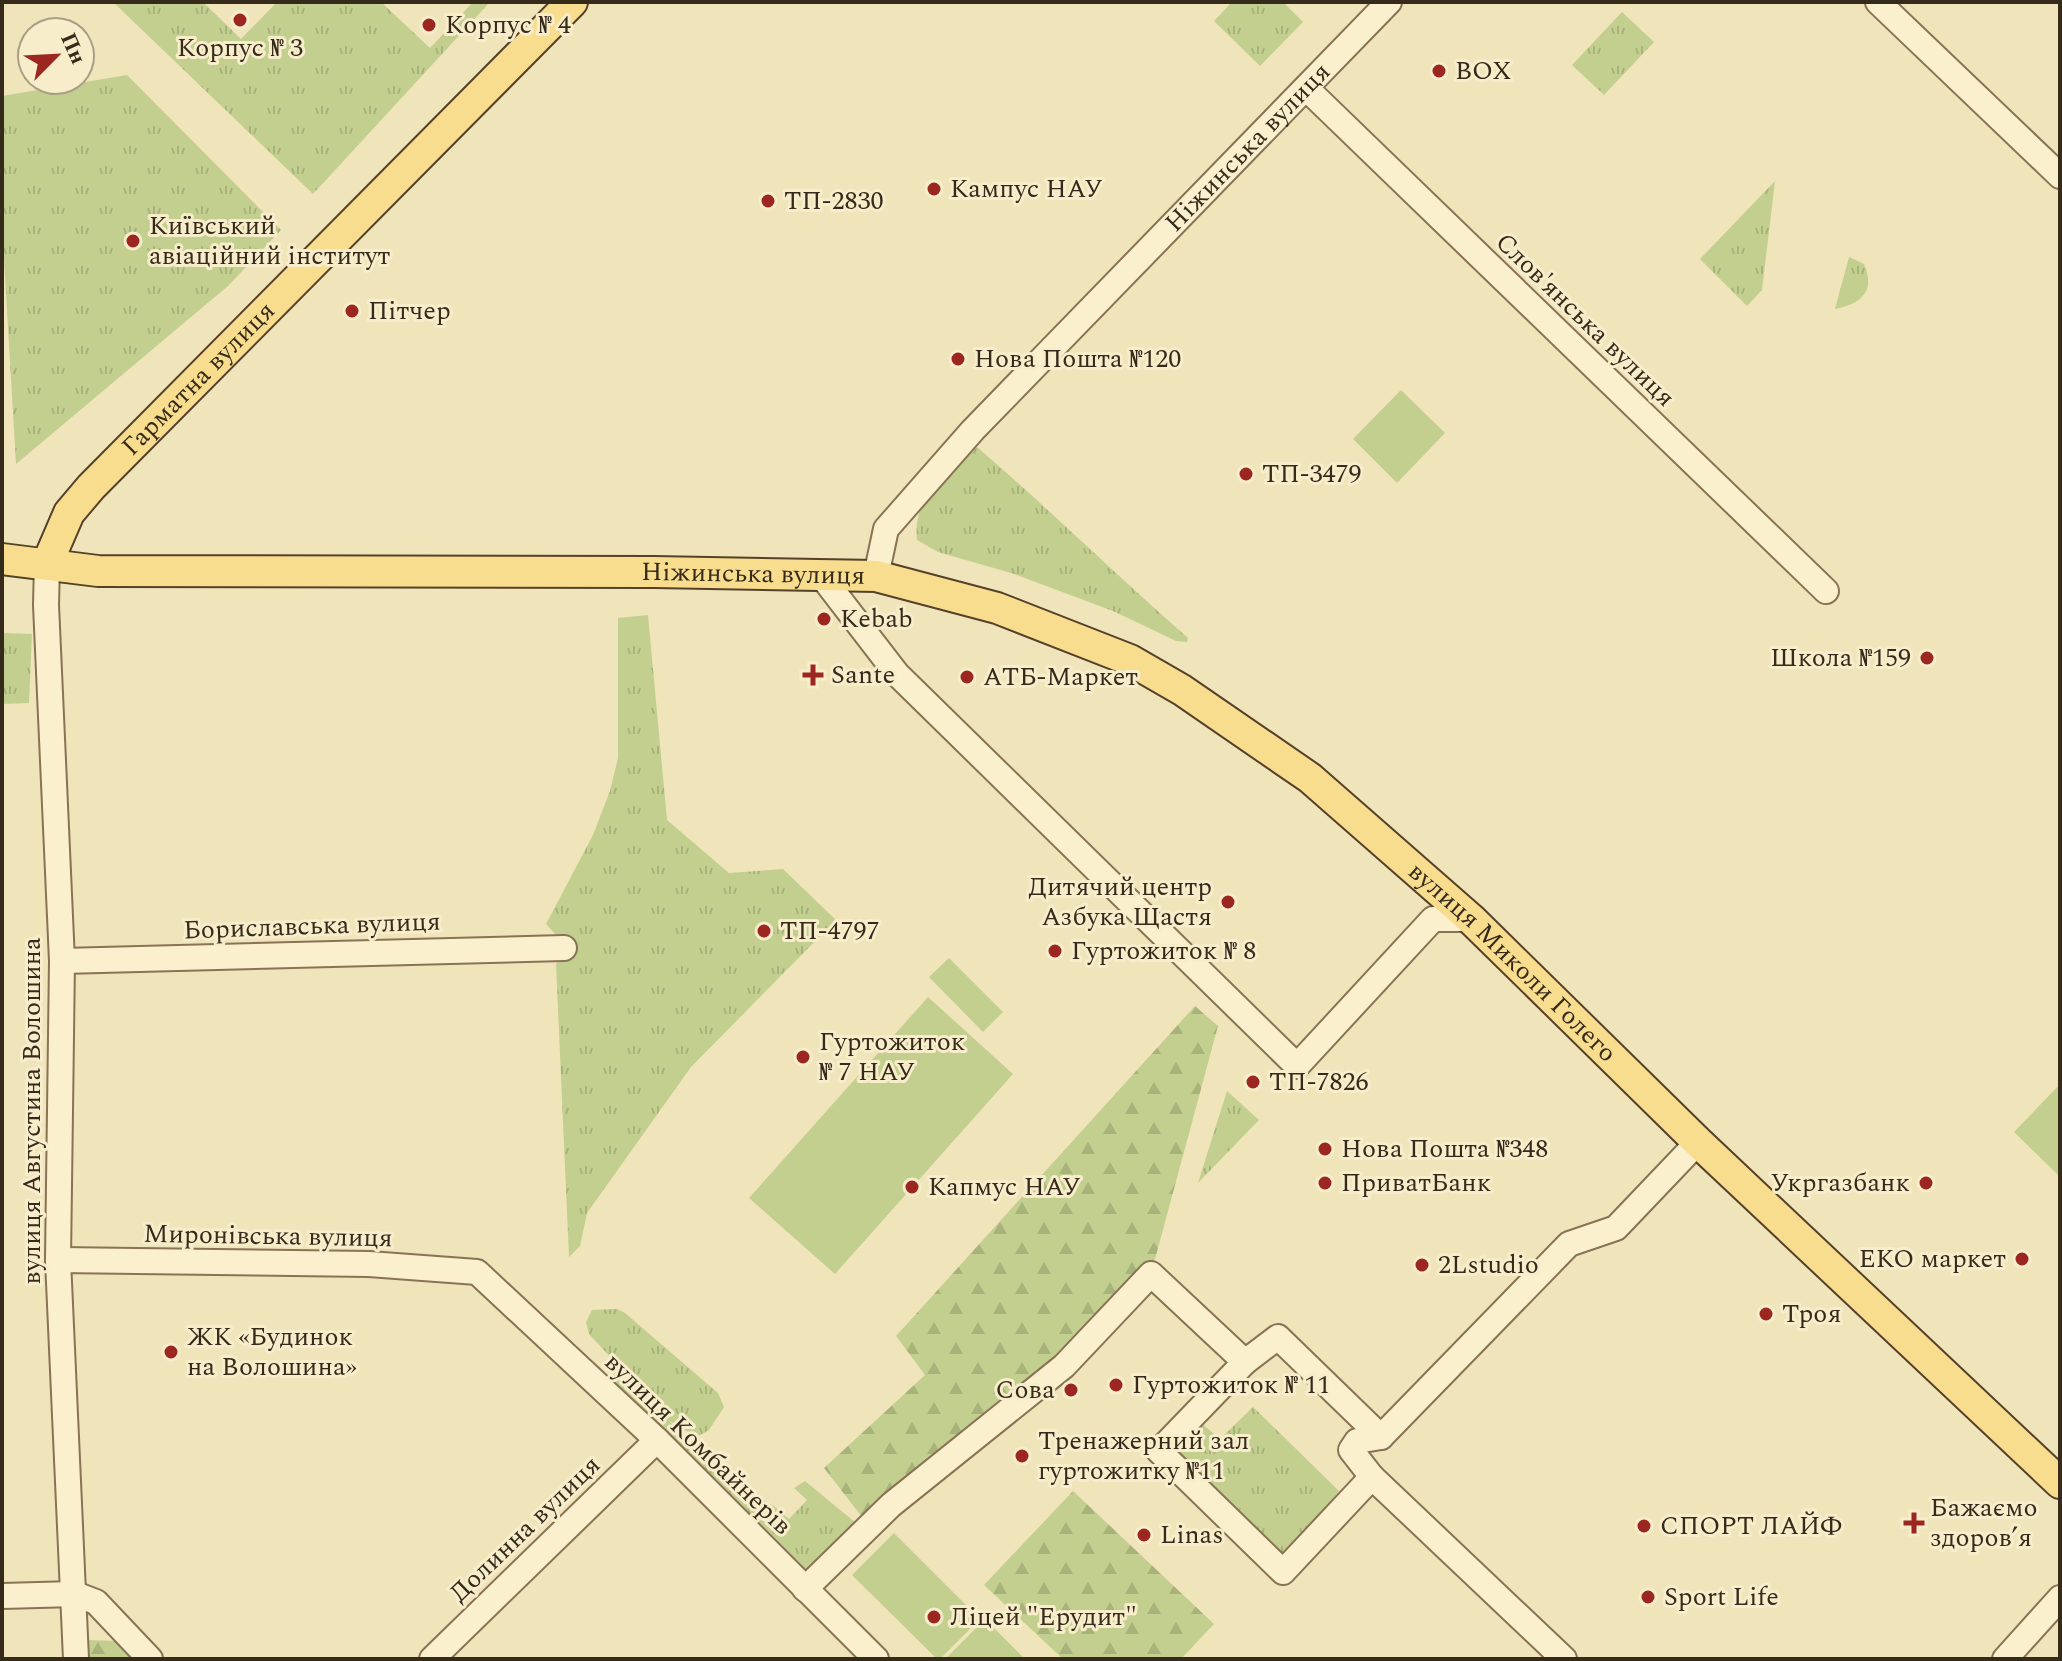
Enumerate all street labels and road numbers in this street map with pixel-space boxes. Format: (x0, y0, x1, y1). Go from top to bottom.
street label: Ніжинська вулиця (1155, 53, 1340, 242)
street label: Слов'янська вулиця (1486, 223, 1684, 417)
street label: Гарматна вулиця (112, 292, 285, 466)
street label: Ніжинська вулиця (641, 552, 866, 596)
street label: вулиця Миколи Голего (1399, 852, 1626, 1072)
street label: Бориславська вулиця (183, 902, 441, 950)
street label: вулиця Августина Волошина (12, 937, 52, 1285)
street label: Миронівська вулиця (143, 1214, 393, 1258)
street label: вулиця Комбайнерів (595, 1343, 801, 1545)
street label: Долинна вулиця (440, 1446, 610, 1612)

